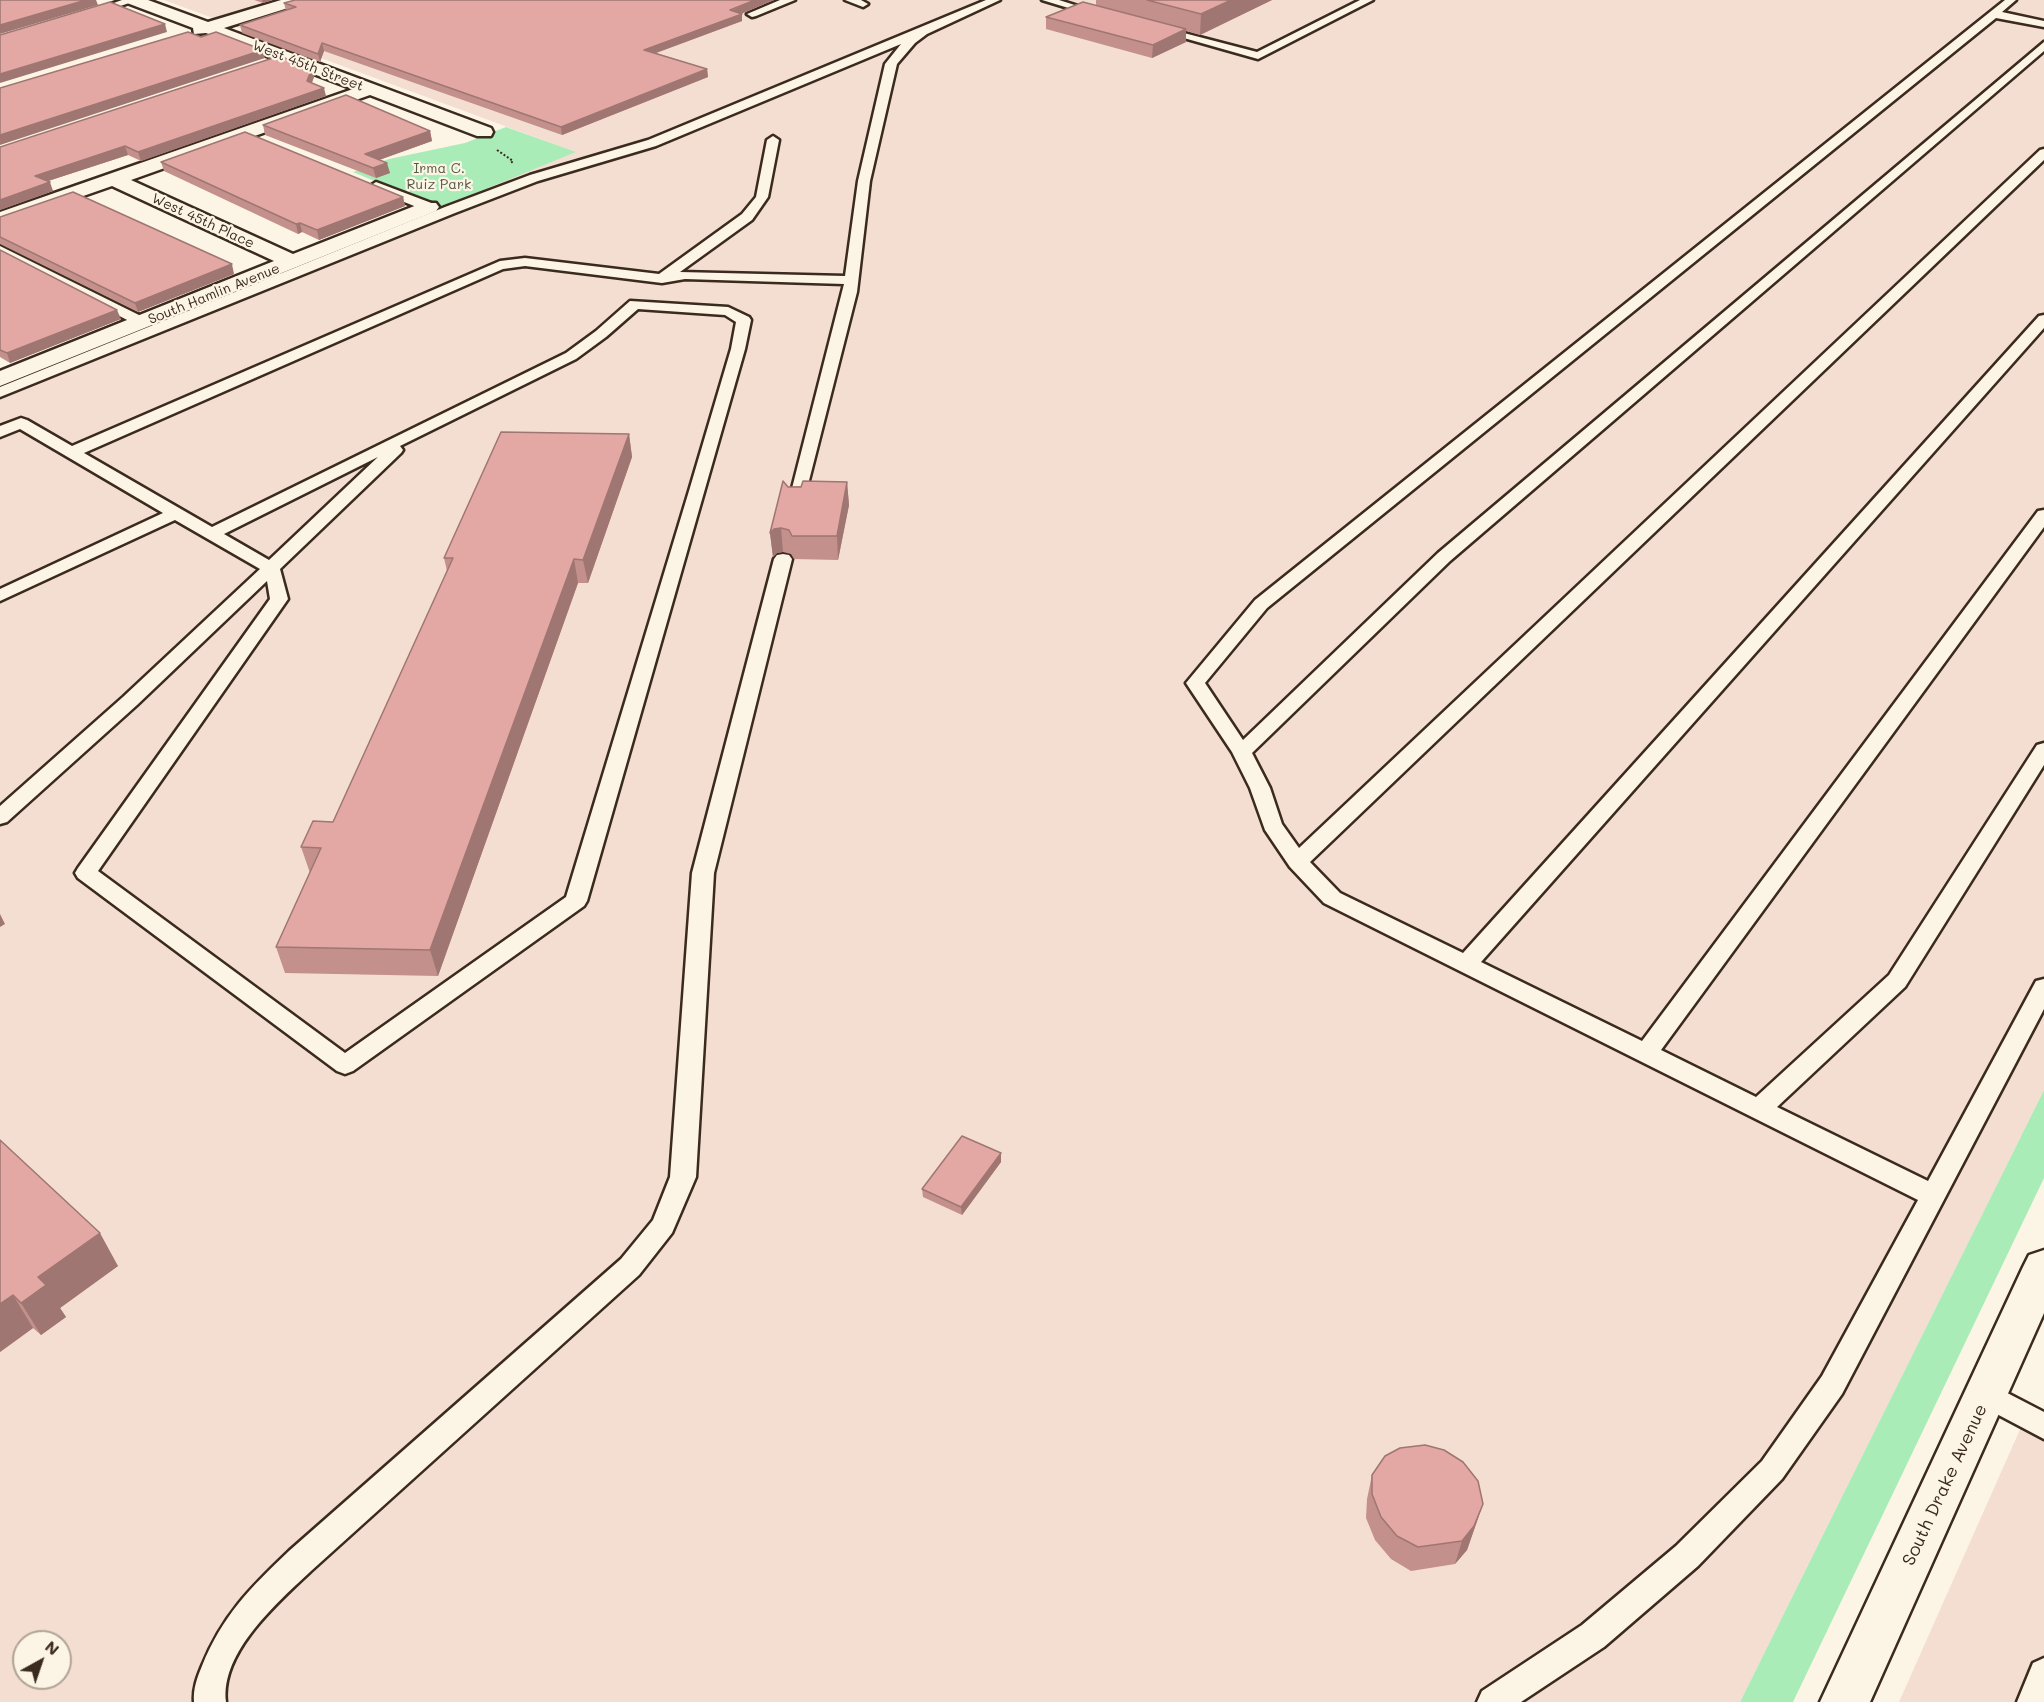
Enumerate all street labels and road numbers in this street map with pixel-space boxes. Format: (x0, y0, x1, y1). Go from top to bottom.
street label: West 45th Street (250, 37, 366, 95)
street label: West 45th Place (149, 190, 257, 252)
street label: South Hamlin Avenue (146, 260, 282, 328)
street label: South Drake Avenue (1898, 1401, 1992, 1569)

